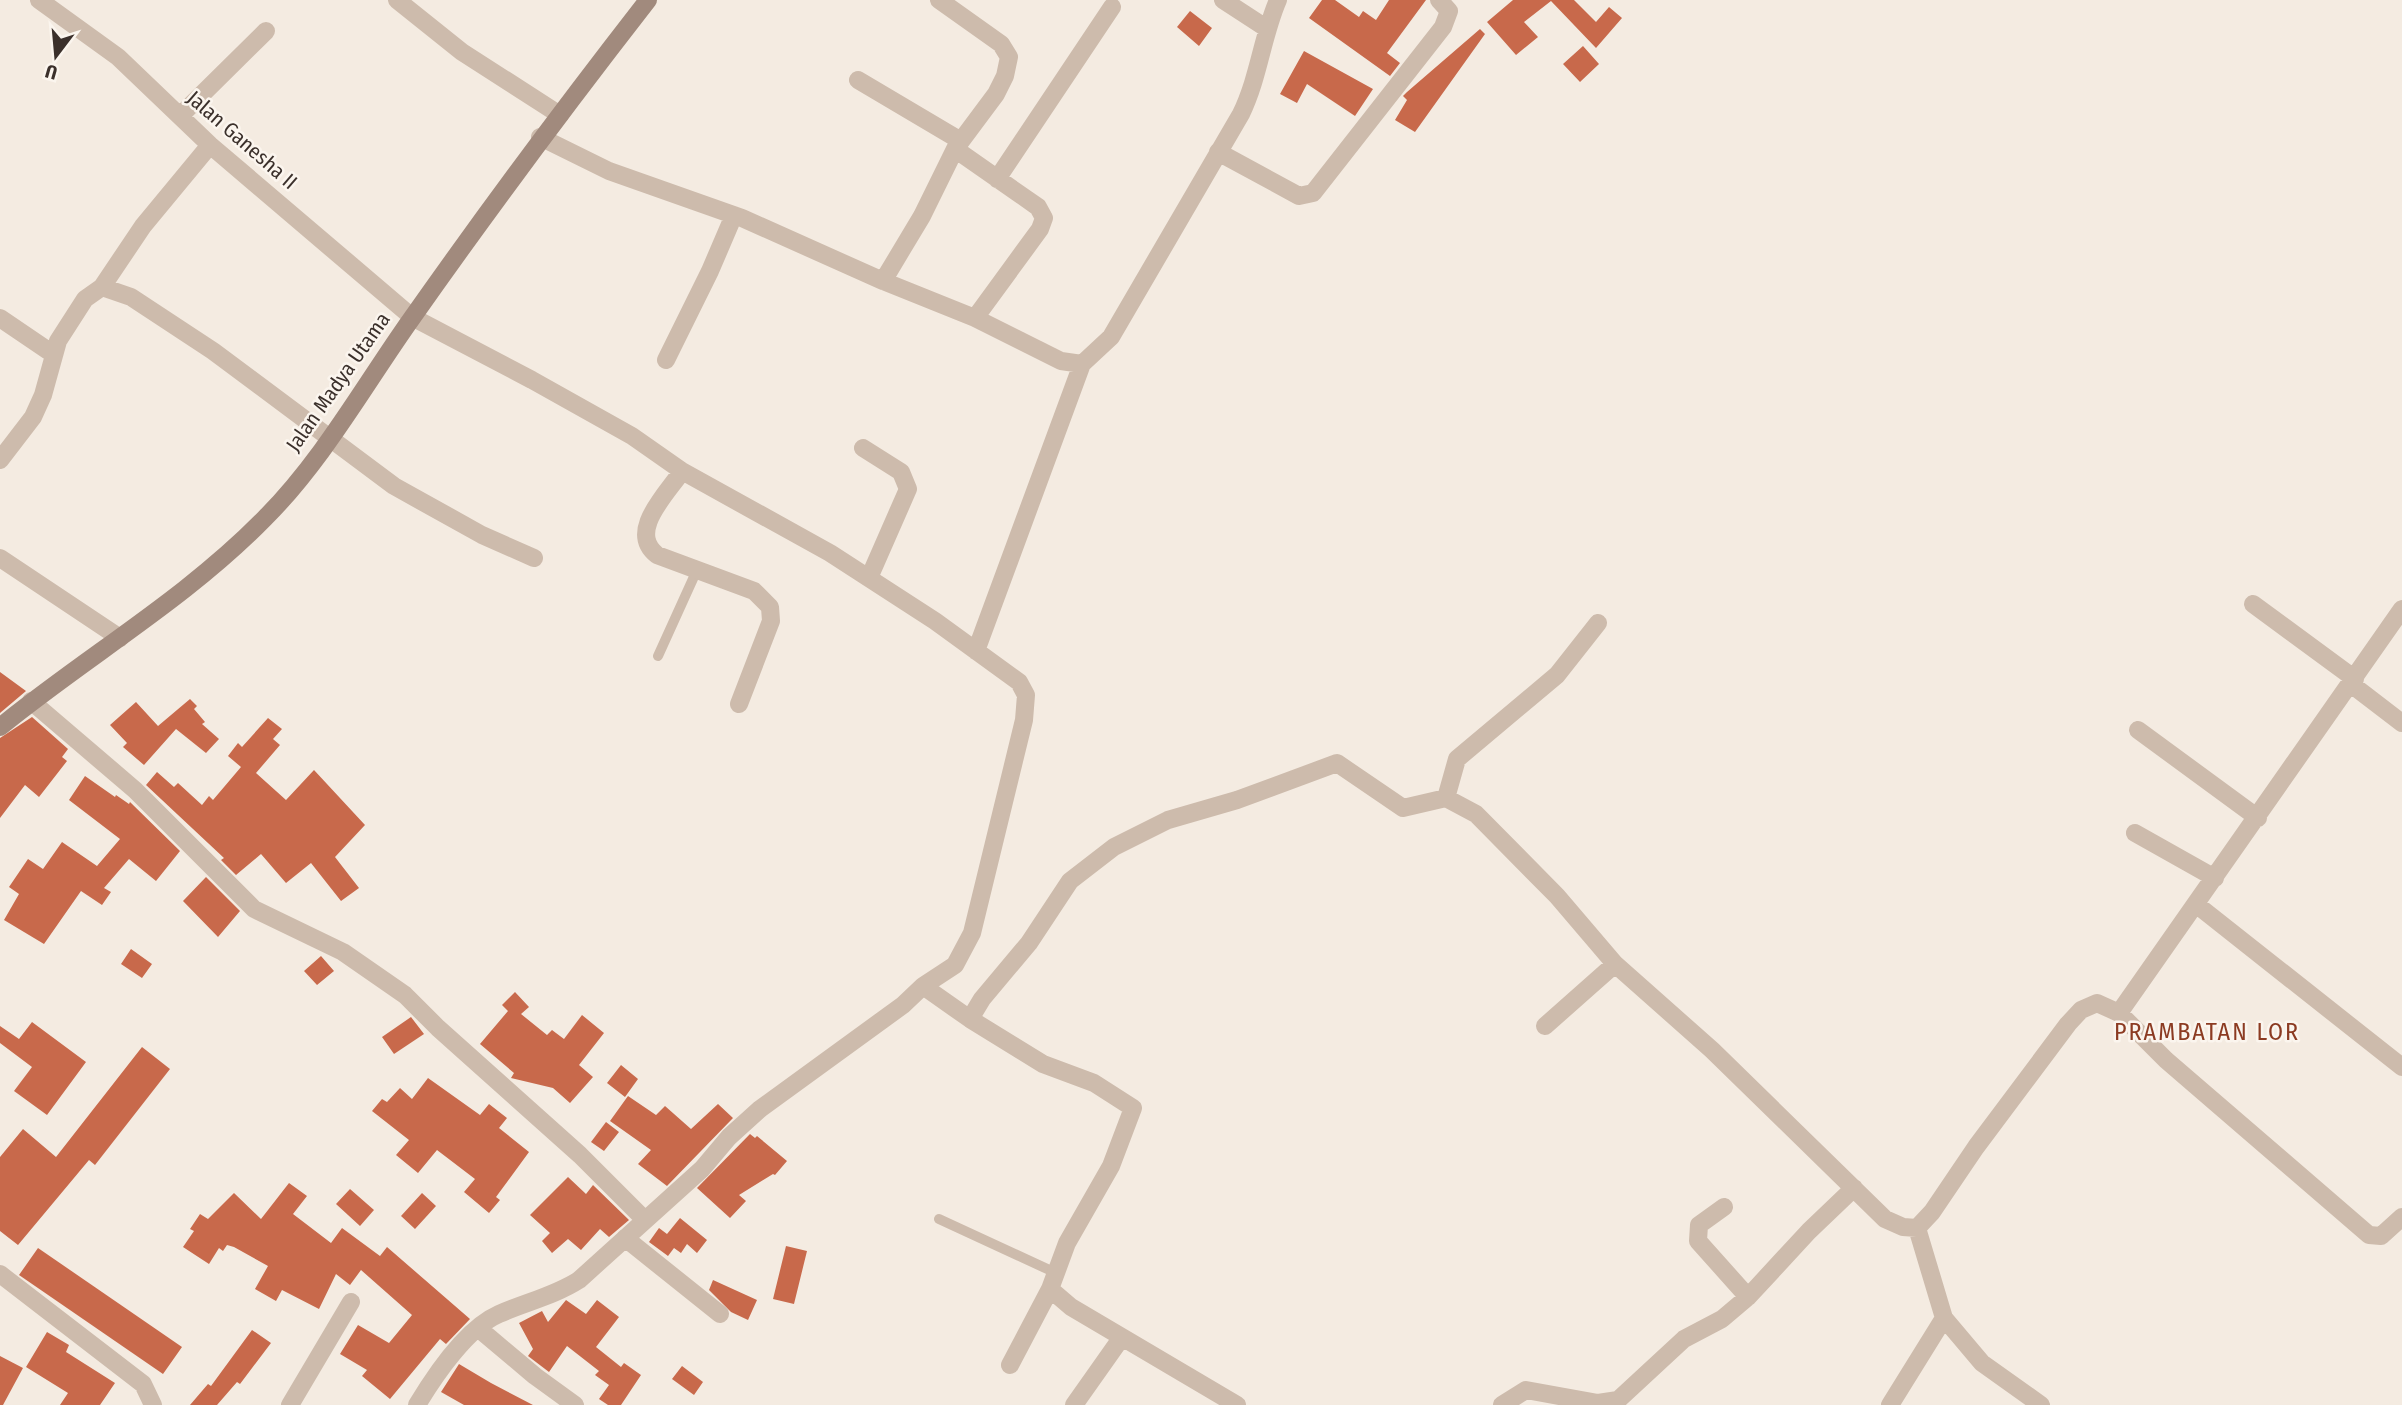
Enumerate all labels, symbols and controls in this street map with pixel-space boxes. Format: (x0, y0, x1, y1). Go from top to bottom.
north arrow (21, 21, 91, 91)
text: U (43, 59, 60, 84)
street label: Jalan Ganesha II (182, 85, 302, 195)
street label: Jalan Madya Utama (280, 307, 396, 457)
district label: PRAMBATAN LOR (2114, 1018, 2300, 1046)

